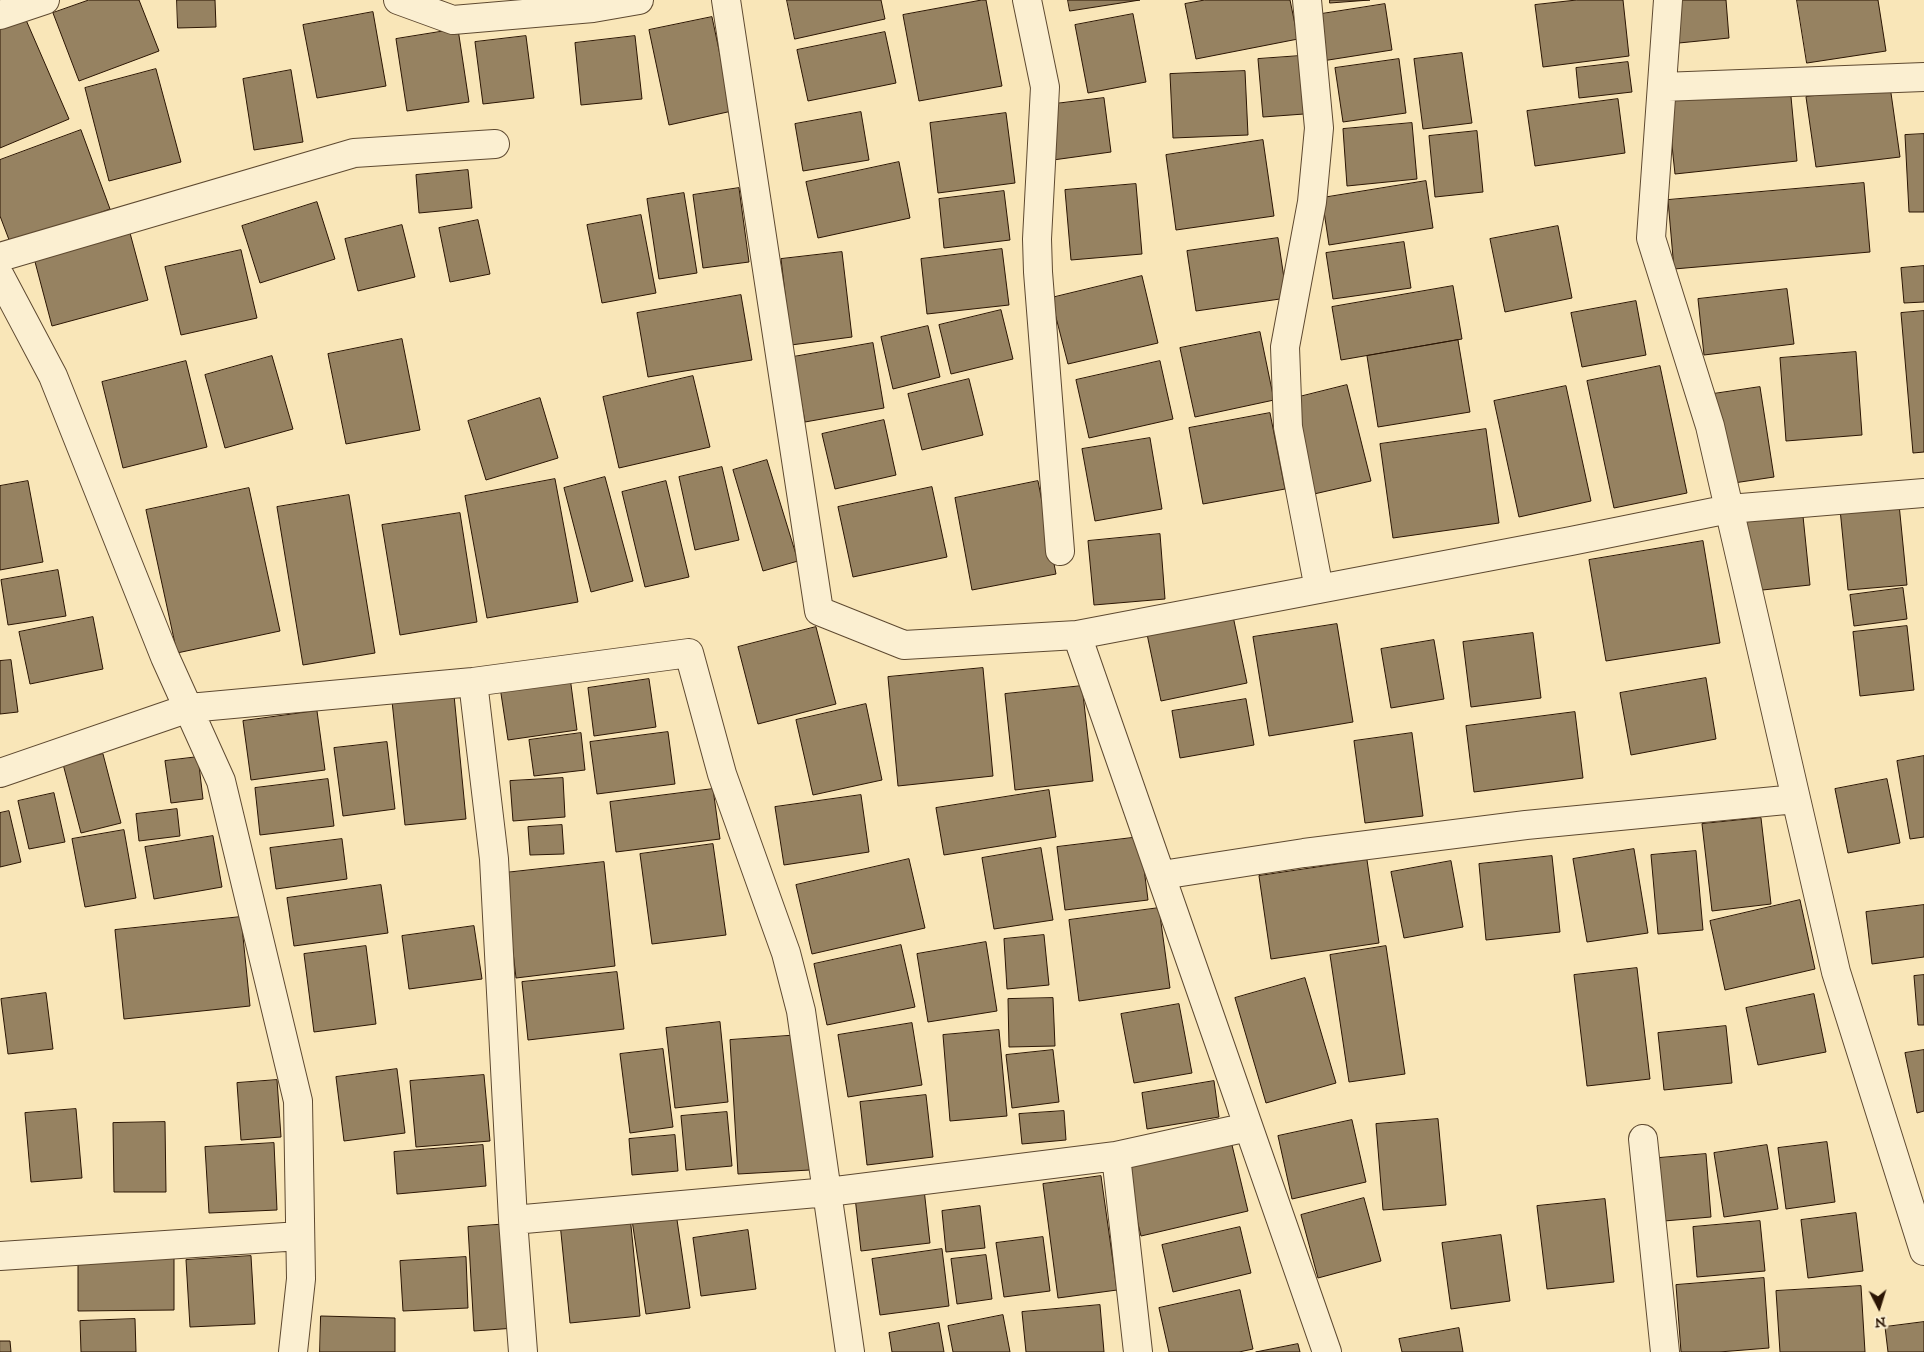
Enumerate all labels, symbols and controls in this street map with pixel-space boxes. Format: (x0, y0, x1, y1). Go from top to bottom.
north arrow (1854, 1282, 1904, 1332)
text: N (1874, 1312, 1887, 1331)

